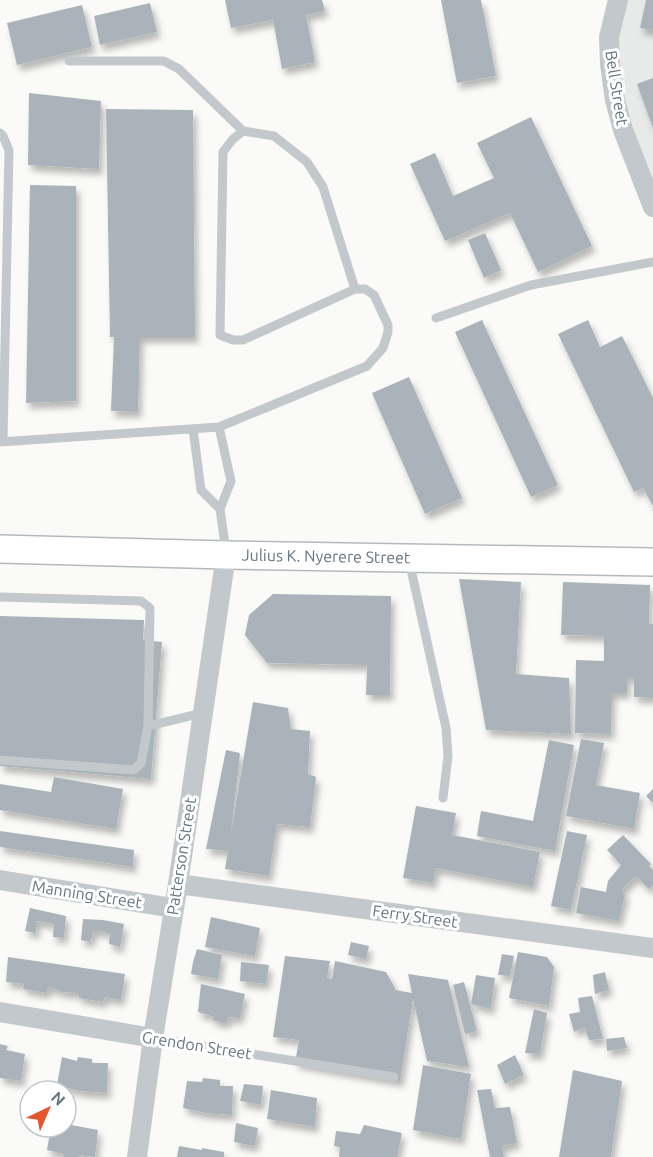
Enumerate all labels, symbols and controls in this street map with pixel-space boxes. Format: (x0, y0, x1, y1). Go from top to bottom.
street label: Bell Street (602, 49, 632, 127)
street label: Julius K. Nyerere Street (242, 546, 411, 566)
street label: Patterson Street (163, 795, 199, 916)
street label: Manning Street (31, 876, 144, 912)
street label: Ferry Street (371, 901, 459, 931)
street label: Grendon Street (141, 1027, 254, 1063)
north arrow (18, 1079, 78, 1139)
text: N (48, 1088, 69, 1109)

